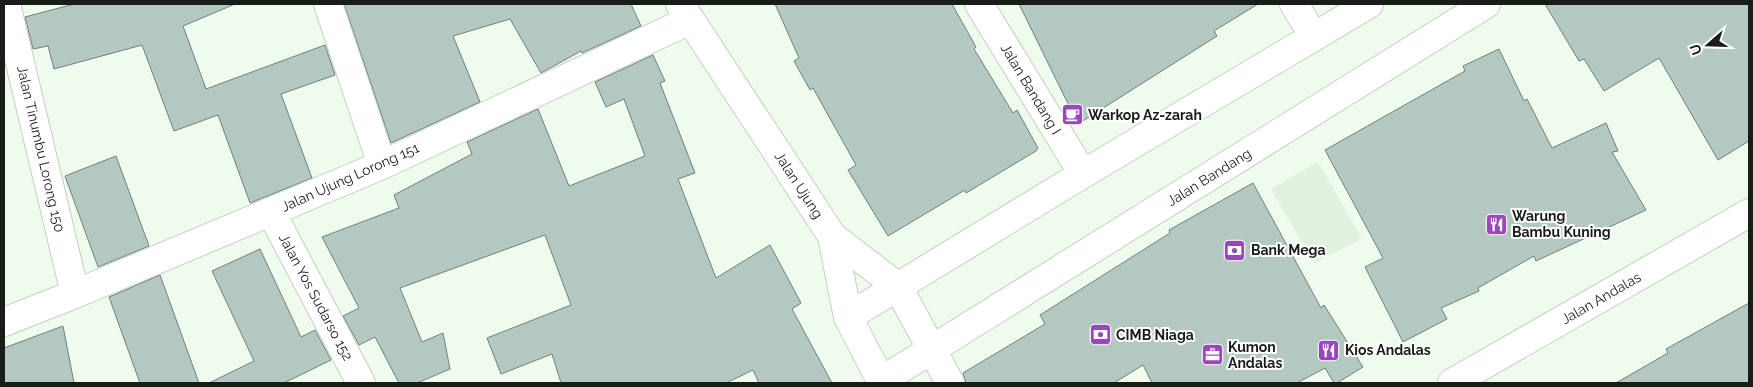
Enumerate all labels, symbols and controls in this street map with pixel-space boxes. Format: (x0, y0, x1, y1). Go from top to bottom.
north arrow (1683, 20, 1733, 70)
street label: Jalan Bandang I (998, 41, 1064, 137)
text: U (1686, 42, 1705, 57)
street label: Jalan Tinumbu Lorong 150 (14, 64, 68, 234)
cafe icon: Warkop Az-zarah (1060, 103, 1084, 127)
place label: Warkop Az-zarah (1088, 107, 1202, 123)
street label: Jalan Ujung Lorong 151 (279, 139, 421, 215)
street label: Jalan Bandang (1164, 145, 1254, 209)
street label: Jalan Ujung (772, 149, 826, 221)
place label: Warung Bambu Kuning (1512, 208, 1611, 240)
restaurant icon: Warung Bambu Kuning (1484, 212, 1508, 236)
street label: Jalan Yos Sudarso 152 (276, 231, 356, 363)
bank icon: Bank Mega (1223, 238, 1247, 262)
place label: Bank Mega (1251, 242, 1325, 258)
street label: Jalan Andalas (1558, 269, 1644, 327)
bank icon: CIMB Niaga (1088, 323, 1112, 347)
place label: CIMB Niaga (1116, 327, 1194, 343)
restaurant icon: Kios Andalas (1317, 338, 1341, 362)
place label: Kumon Andalas (1228, 339, 1282, 371)
place label: Kios Andalas (1345, 342, 1431, 358)
office icon: Kumon Andalas (1200, 343, 1224, 367)

